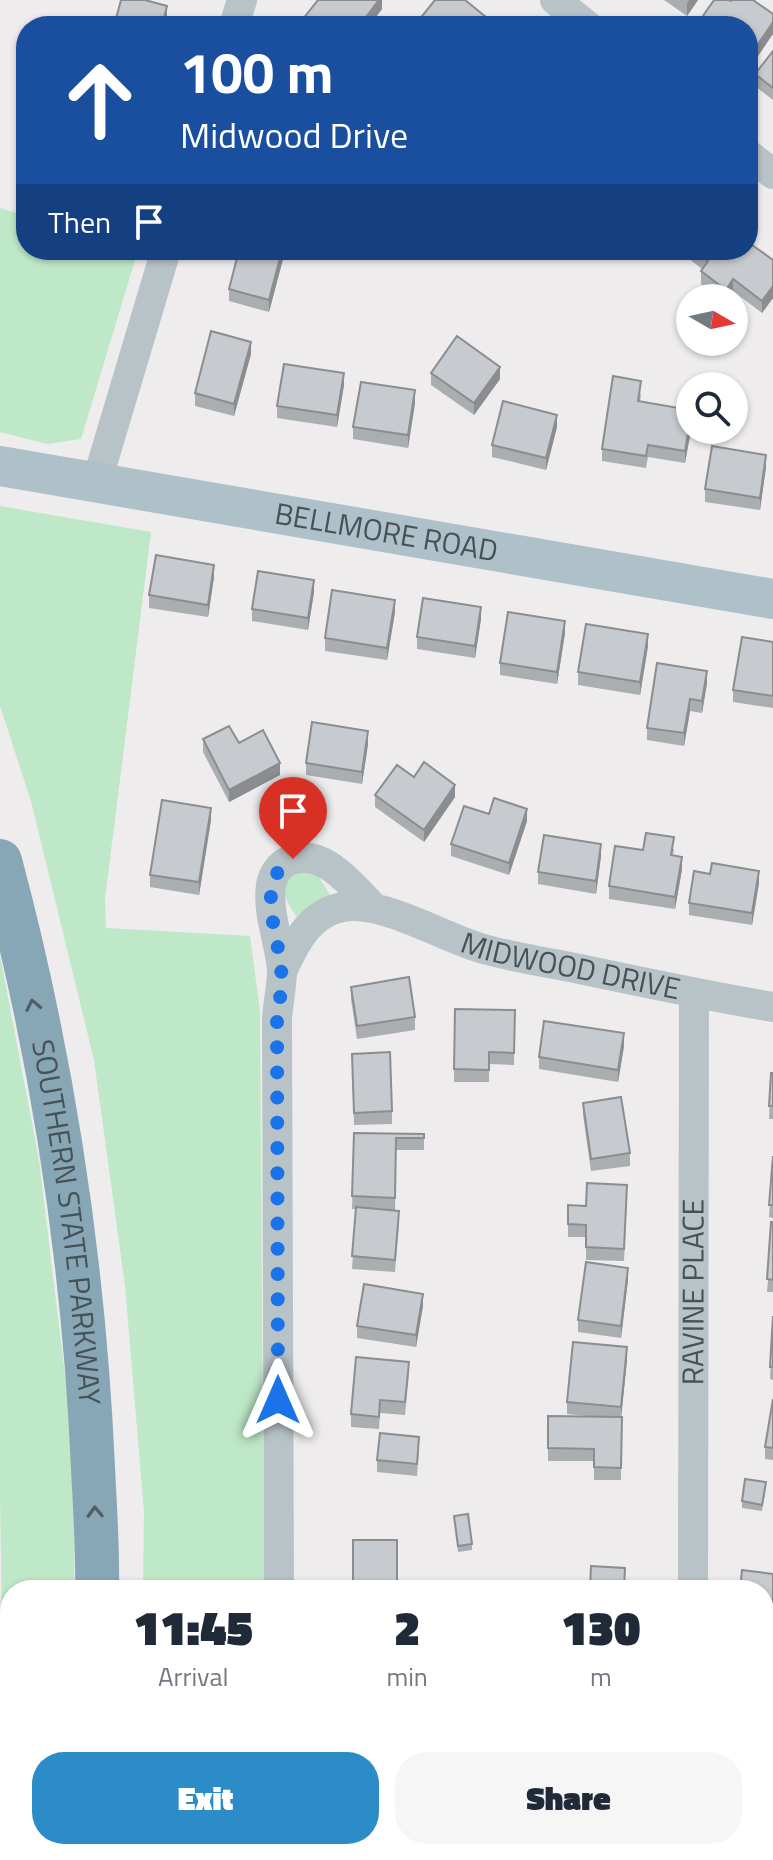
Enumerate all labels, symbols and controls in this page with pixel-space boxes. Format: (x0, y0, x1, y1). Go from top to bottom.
text: 100 m (180, 30, 333, 115)
icon: ahead (48, 48, 152, 152)
text: Midwood Drive (180, 107, 408, 162)
text: Then (48, 199, 111, 245)
icon: arrive (127, 200, 171, 244)
north arrow (676, 284, 748, 356)
map controls (676, 284, 748, 444)
button: search (676, 372, 748, 444)
street label: BELLMORE ROAD (271, 490, 502, 573)
pin (259, 777, 327, 859)
icon: arrive (271, 789, 315, 833)
street label: MIDWOOD DRIVE (455, 919, 684, 1011)
one-way arrow (25, 998, 42, 1012)
street label: SOUTHERN STATE PARKWAY (20, 1035, 113, 1407)
street label: RAVINE PLACE (669, 1199, 716, 1385)
position arrow (236, 1358, 320, 1442)
one-way arrow (86, 1505, 103, 1518)
text: 11:45 (133, 1591, 253, 1664)
text: 2 (394, 1591, 420, 1664)
text: 130 (561, 1591, 641, 1664)
text: Arrival (158, 1657, 228, 1696)
text: min (386, 1657, 428, 1696)
text: m (590, 1657, 612, 1696)
button: Exit (32, 1752, 379, 1844)
button: Share (395, 1752, 742, 1844)

